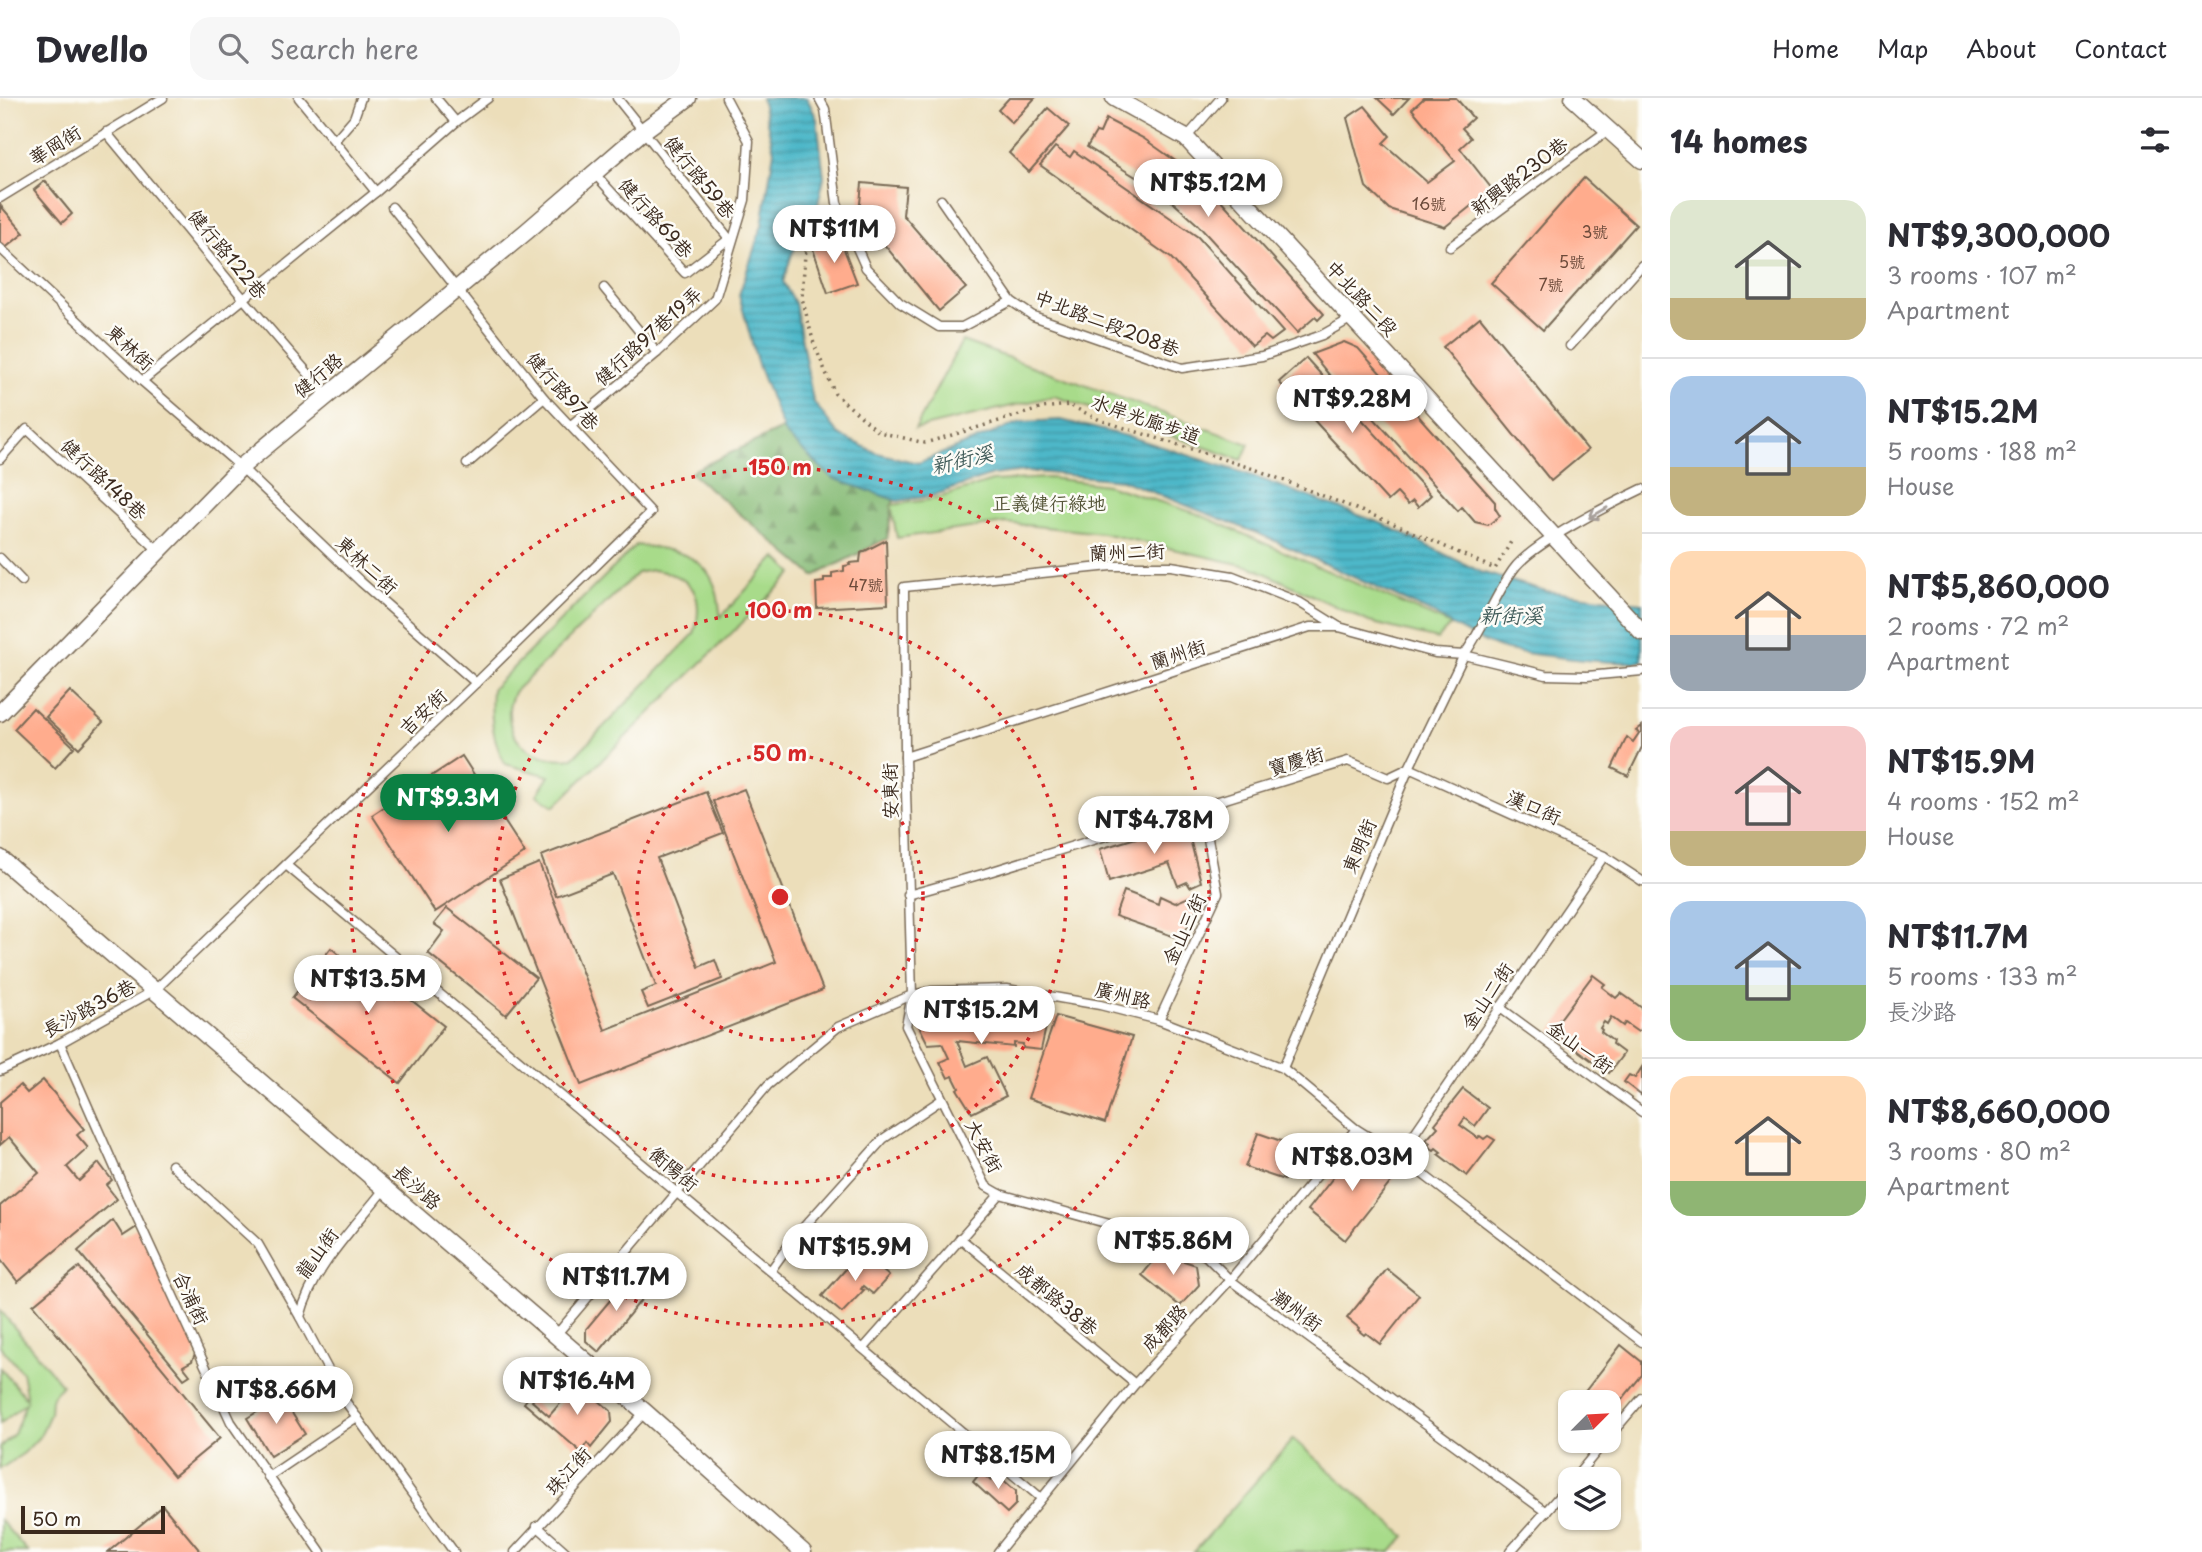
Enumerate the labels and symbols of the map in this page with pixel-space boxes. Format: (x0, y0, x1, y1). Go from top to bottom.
street label: 華岡街 (23, 117, 86, 171)
street label: 健行路59巷 (659, 129, 743, 224)
street label: 新興路230巷 (1464, 129, 1573, 221)
pin: NT$5.12M (1136, 159, 1280, 219)
street label: 健行路69巷 (613, 171, 701, 264)
house number: 16號 (1412, 191, 1446, 215)
street label: 健行路122巷 (183, 202, 275, 305)
pin: NT$11M (777, 206, 891, 265)
house number: 3號 (1582, 219, 1608, 243)
house number: 5號 (1559, 249, 1585, 273)
street label: 中北路二段 (1320, 253, 1405, 342)
house number: 7號 (1538, 272, 1564, 296)
street label: 健行路97巷19弄 (587, 279, 707, 391)
street label: 中北路二段208巷 (1031, 281, 1184, 363)
street label: 東林街 (100, 317, 161, 376)
street label: 健行路 (287, 345, 348, 403)
street label: 健行路97巷 (521, 345, 607, 436)
pin: NT$9.28M (1280, 376, 1424, 435)
street label: 水岸光廊步道 (1088, 386, 1205, 450)
street label: 健行路148巷 (55, 431, 154, 526)
water label: 新街溪 (927, 435, 997, 481)
text: 150 m (748, 450, 812, 482)
park label: 正義健行綠地 (992, 488, 1106, 516)
one-way arrow (1588, 506, 1608, 520)
street label: 東林二街 (330, 528, 405, 600)
street label: 蘭州二街 (1088, 536, 1165, 566)
house number: 47號 (849, 572, 883, 596)
text: 100 m (747, 593, 813, 625)
water label: 新街溪 (1480, 598, 1543, 630)
street label: 蘭州街 (1146, 631, 1209, 675)
street label: 吉安街 (392, 681, 453, 741)
text: 50 m (753, 736, 807, 768)
street label: 寶慶街 (1264, 738, 1327, 782)
street label: 安東街 (875, 762, 903, 820)
pin: NT$9.3M (383, 774, 513, 834)
street label: 漢口街 (1503, 782, 1566, 830)
pin: NT$4.78M (1082, 796, 1226, 856)
street label: 東明街 (1334, 814, 1382, 877)
centre of rings (768, 885, 792, 909)
street label: 金山三街 (1154, 888, 1212, 969)
pin: NT$13.5M (296, 956, 440, 1015)
street label: 金山二街 (1453, 956, 1519, 1035)
street label: 長沙路36巷 (37, 971, 140, 1043)
street label: 廣州路 (1092, 974, 1154, 1015)
pin: NT$15.2M (909, 986, 1053, 1046)
street label: 金山一街 (1542, 1013, 1620, 1080)
street label: 大安街 (959, 1114, 1011, 1177)
pin: NT$8.03M (1280, 1134, 1424, 1193)
street label: 衡陽街 (644, 1139, 705, 1197)
street label: 長沙路 (387, 1157, 448, 1216)
pin: NT$5.86M (1101, 1218, 1245, 1277)
street label: 龍山街 (288, 1221, 344, 1284)
pin: NT$15.9M (783, 1224, 927, 1283)
pin: NT$11.7M (544, 1254, 688, 1313)
street label: 成都路38巷 (1010, 1255, 1105, 1341)
street label: 合浦街 (167, 1266, 217, 1329)
street label: 潮州街 (1266, 1281, 1329, 1337)
street label: 成都路 (1134, 1297, 1193, 1358)
pin: NT$16.4M (505, 1358, 649, 1417)
pin: NT$8.66M (204, 1366, 348, 1426)
north arrow (1558, 1390, 1620, 1452)
pin: NT$8.15M (926, 1432, 1070, 1491)
street label: 珠江街 (538, 1440, 597, 1501)
scale bar (21, 1503, 164, 1535)

